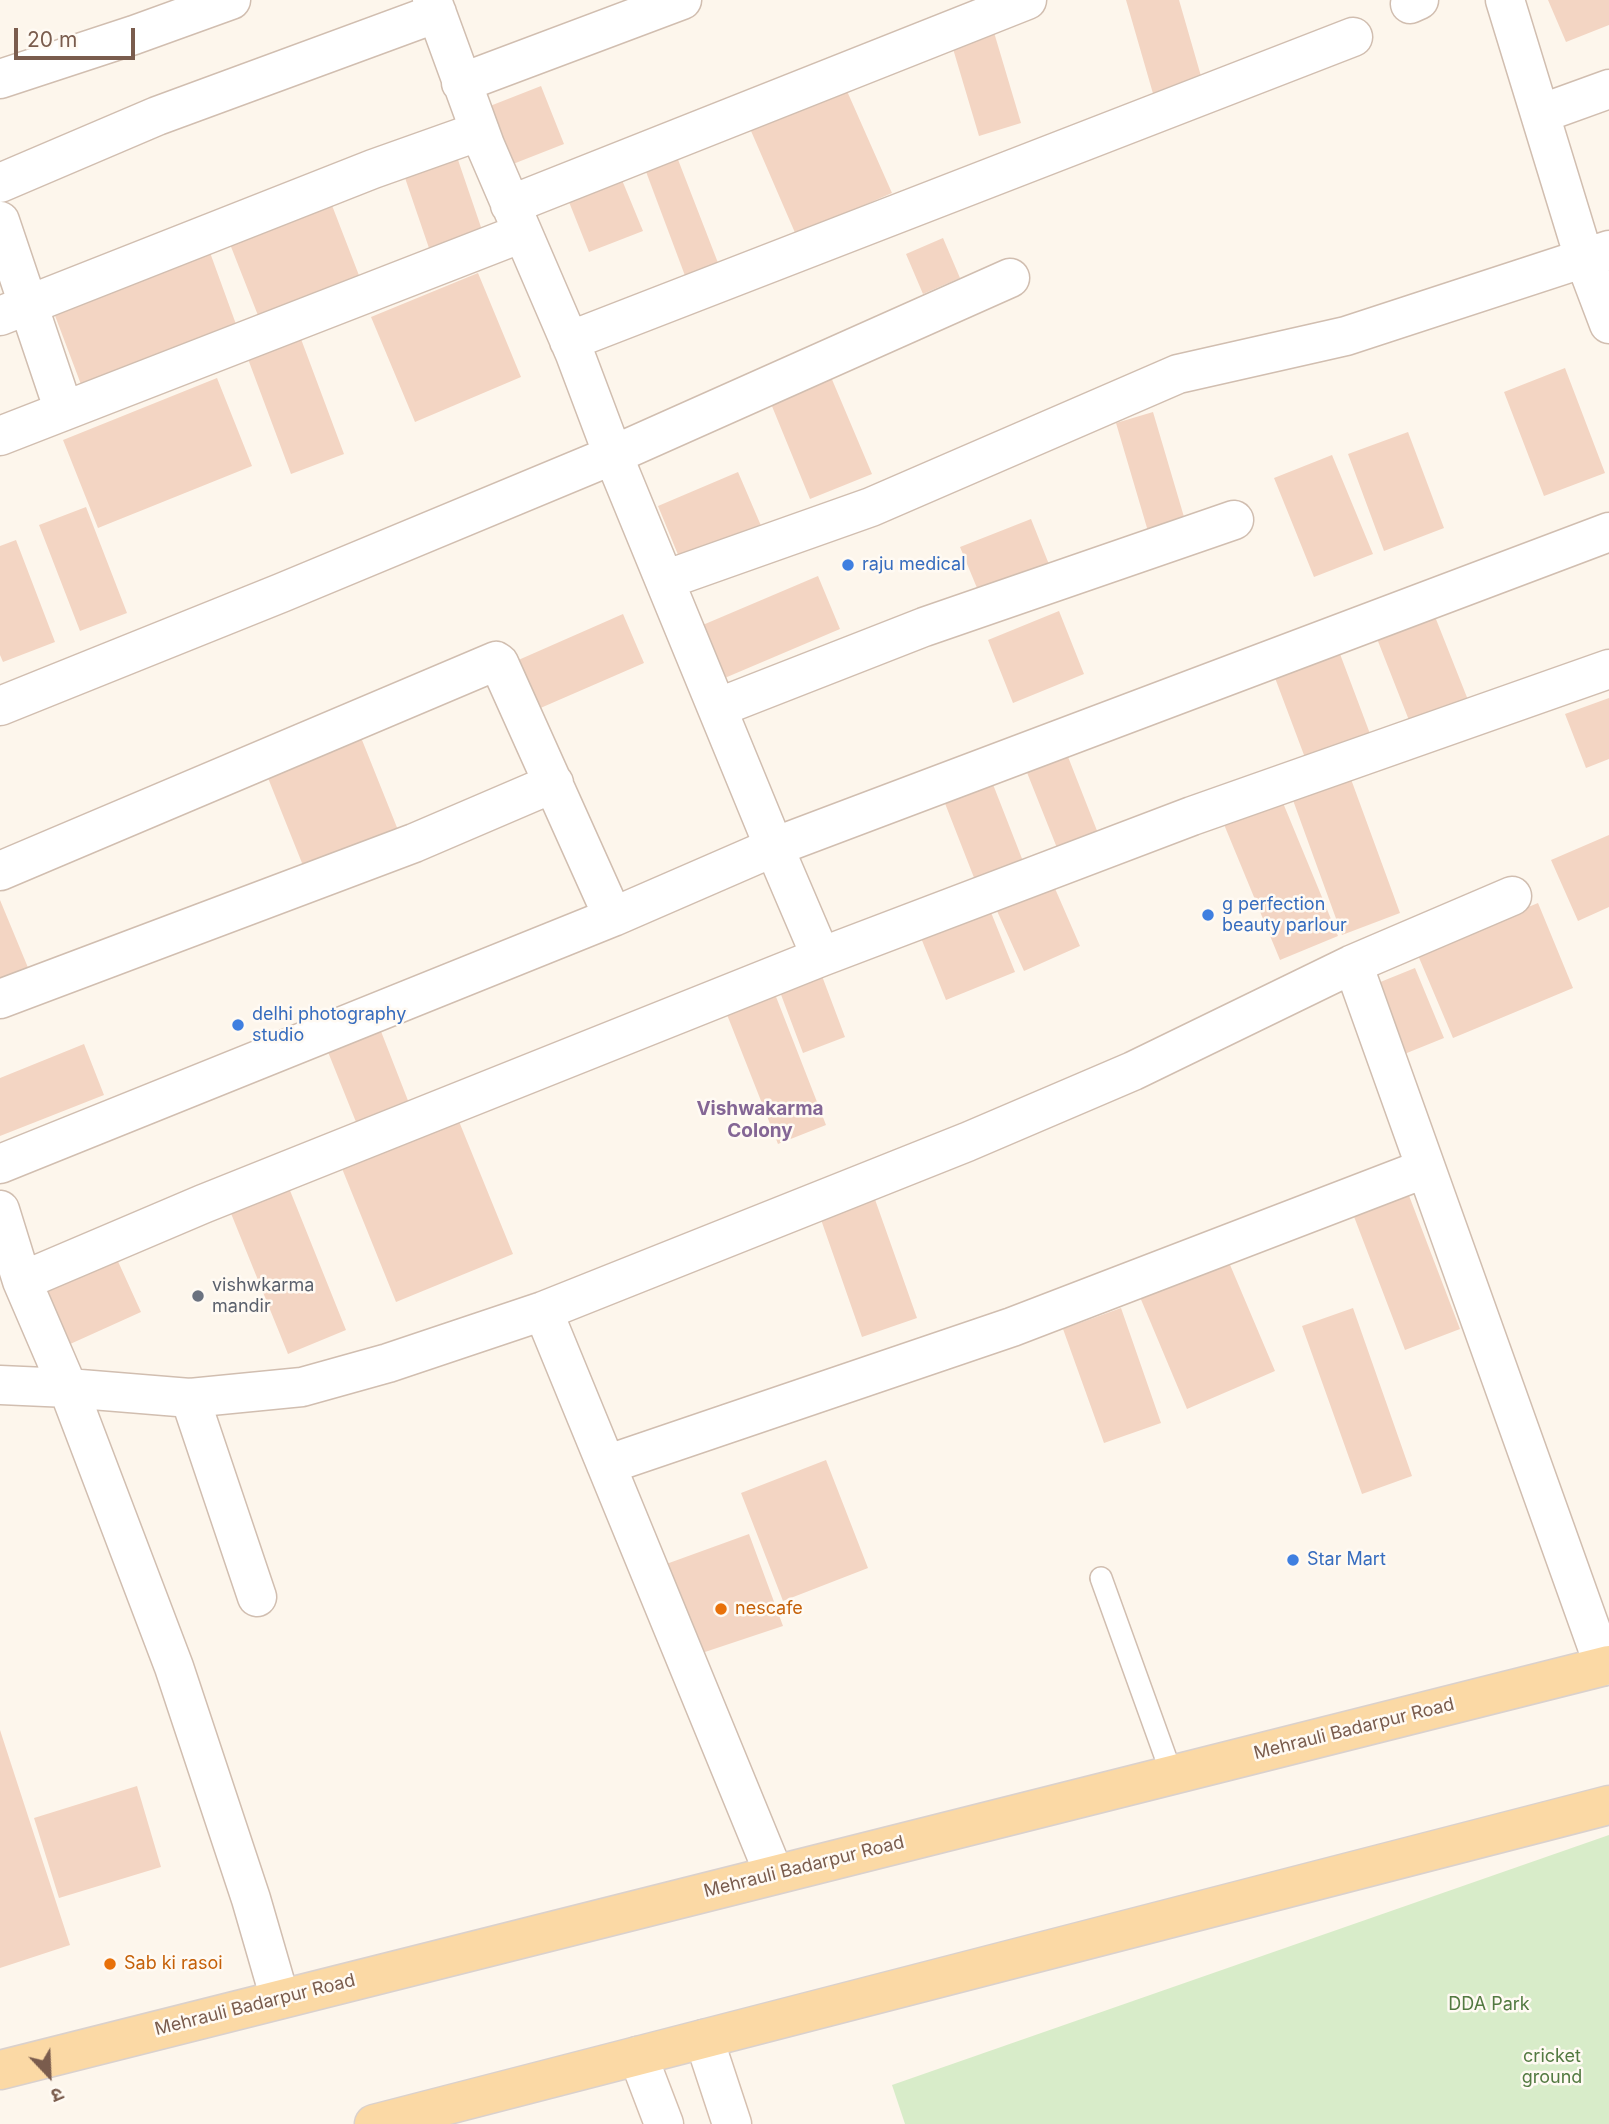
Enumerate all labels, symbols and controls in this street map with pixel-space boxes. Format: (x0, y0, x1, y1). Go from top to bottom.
scale bar (18, 14, 138, 58)
text: 20 m (27, 27, 77, 52)
place label: raju medical (862, 554, 966, 576)
marker: raju medical (840, 557, 856, 573)
place label: g perfection beauty parlour (1222, 894, 1347, 936)
marker: g perfection beauty parlour (1200, 907, 1216, 923)
place label: delhi photography studio (252, 1004, 406, 1046)
marker: delhi photography studio (230, 1017, 246, 1033)
district label: Vishwakarma Colony (696, 1098, 824, 1142)
place label: vishwkarma mandir (212, 1275, 314, 1318)
marker: vishwkarma mandir (190, 1288, 206, 1304)
place label: Star Mart (1307, 1549, 1386, 1571)
marker: Star Mart (1285, 1552, 1301, 1568)
place label: nescafe (735, 1598, 803, 1620)
marker: nescafe (713, 1601, 729, 1617)
street label: Mehrauli Badarpur Road (1252, 1694, 1456, 1764)
street label: Mehrauli Badarpur Road (702, 1832, 906, 1902)
place label: Sab ki rasoi (124, 1953, 223, 1975)
marker: Sab ki rasoi (102, 1956, 118, 1972)
street label: Mehrauli Badarpur Road (153, 1970, 357, 2040)
park label: DDA Park (1448, 1994, 1530, 2016)
north arrow (14, 2040, 84, 2110)
park label: cricket ground (1522, 2046, 1582, 2088)
text: उ (48, 2082, 67, 2108)

